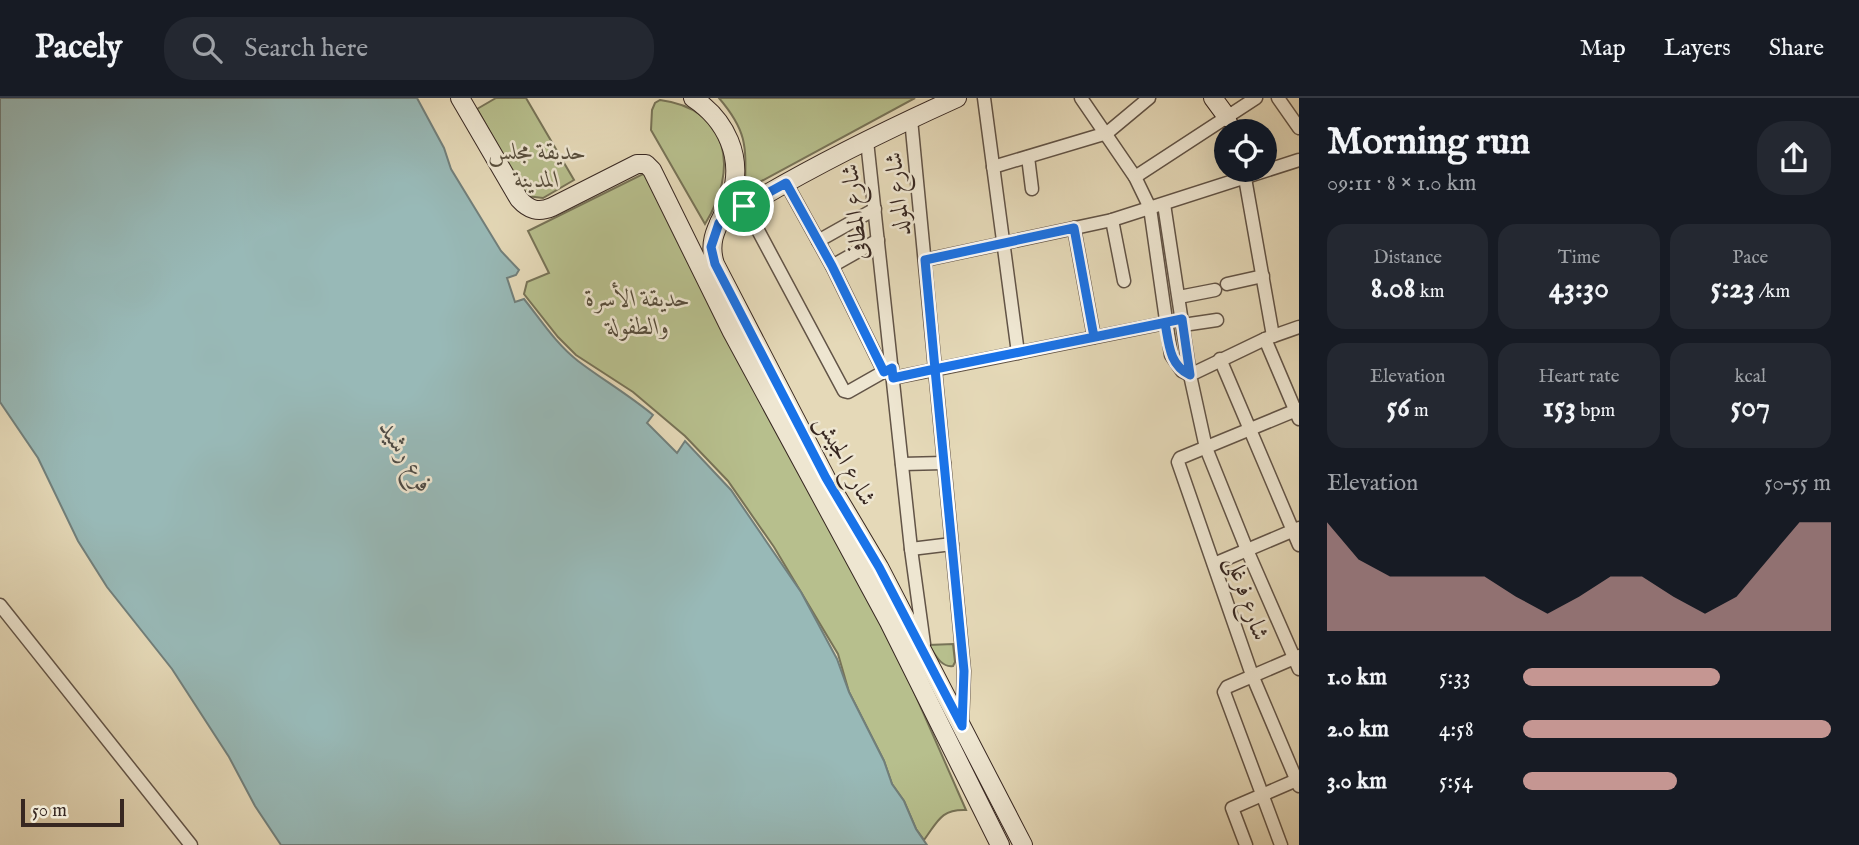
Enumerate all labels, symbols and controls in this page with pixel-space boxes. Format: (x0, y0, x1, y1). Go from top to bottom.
search box (164, 17, 654, 80)
text: Pacely (35, 27, 122, 69)
icon: search (188, 29, 226, 67)
text: Search here (244, 32, 368, 65)
text: Map (1580, 33, 1626, 64)
text: Layers (1664, 33, 1731, 64)
text: Share (1769, 33, 1824, 64)
map controls (1214, 119, 1277, 182)
button: locate (1214, 119, 1277, 182)
text: Morning run (1327, 119, 1530, 167)
button: share (1757, 121, 1831, 195)
park label: حديقة مجلس المدينة (488, 137, 586, 196)
street label: شارع المولد (879, 150, 921, 237)
street label: شارع المطافى (835, 162, 879, 261)
text: 09:11 · 8 × 1.0 km (1327, 169, 1477, 198)
pin (714, 176, 774, 236)
icon: arrive (725, 187, 763, 225)
text: Distance (1373, 246, 1442, 270)
text: Time (1558, 246, 1600, 270)
text: Pace (1732, 246, 1768, 270)
text: 8.08 (1371, 270, 1416, 308)
text: 43:30 (1549, 270, 1609, 308)
text: 5:23 (1711, 270, 1755, 308)
text: km (1416, 280, 1445, 304)
text: /km (1755, 280, 1790, 304)
park label: حديقة الأسرة والطفولة (585, 282, 690, 343)
text: Elevation (1370, 365, 1445, 389)
text: Heart rate (1538, 365, 1620, 389)
text: kcal (1734, 365, 1766, 389)
text: 56 (1387, 389, 1410, 427)
text: 153 (1543, 389, 1576, 427)
text: 507 (1731, 389, 1770, 427)
text: m (1410, 399, 1429, 423)
text: bpm (1576, 399, 1615, 423)
street label: شارع الجيش (805, 410, 882, 513)
water label: فرع رشيد (367, 414, 441, 502)
text: Elevation (1327, 469, 1418, 498)
text: 50–55 m (1764, 469, 1831, 498)
street label: شارع فرغلى (1215, 552, 1275, 646)
text: 1.0 km (1327, 663, 1387, 692)
text: 5:33 (1439, 663, 1471, 692)
text: 2.0 km (1327, 715, 1389, 744)
text: 4:58 (1439, 715, 1474, 744)
text: 3.0 km (1327, 767, 1387, 796)
text: 5:54 (1439, 767, 1473, 796)
scale bar (21, 796, 124, 828)
text: 50 m (32, 799, 67, 823)

